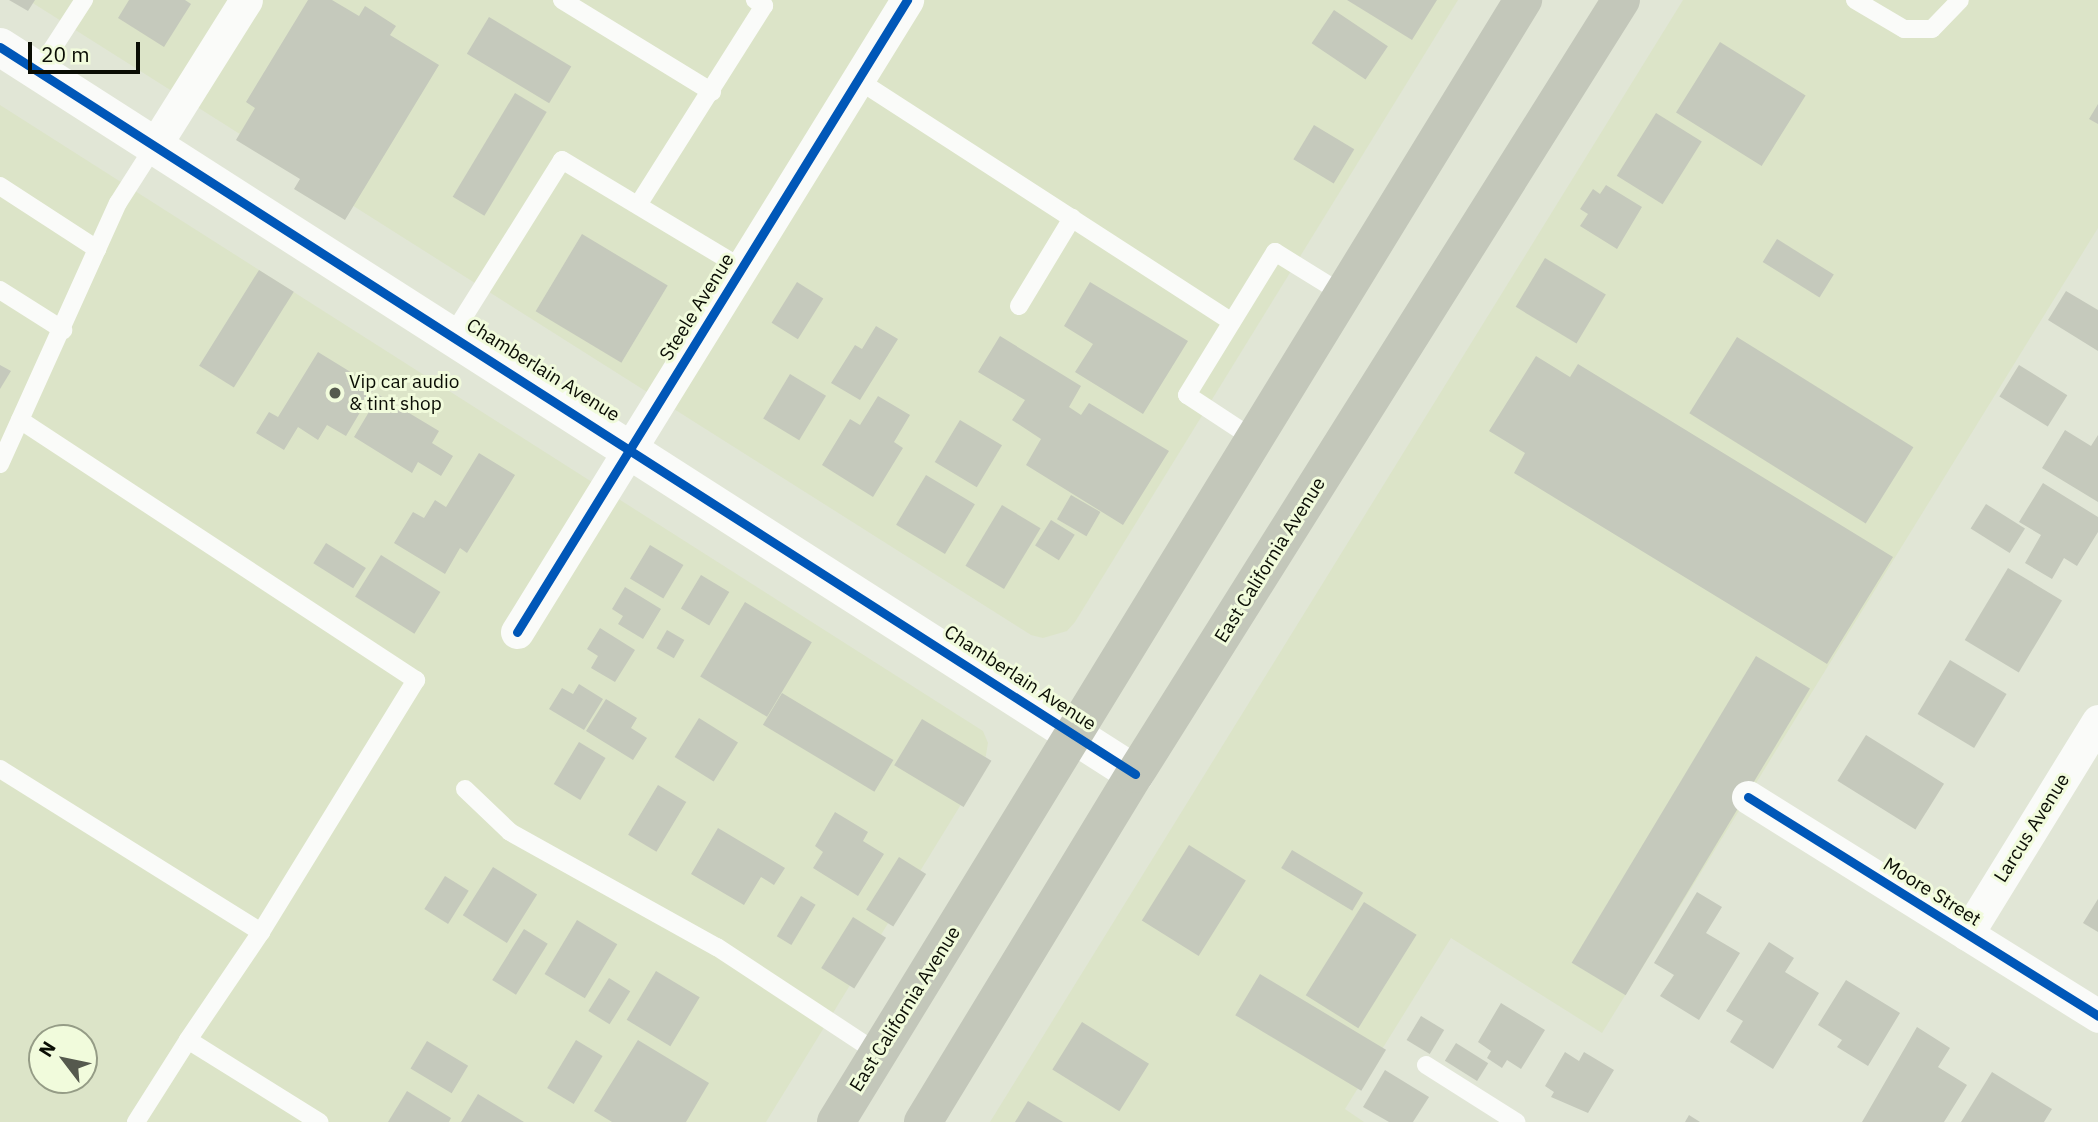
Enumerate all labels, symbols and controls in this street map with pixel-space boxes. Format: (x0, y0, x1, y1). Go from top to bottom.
scale bar (32, 28, 144, 72)
text: 20 m (41, 40, 90, 68)
street label: Steele Avenue (655, 249, 739, 365)
street label: Chamberlain Avenue (462, 314, 624, 426)
place label: Vip car audio & tint shop (349, 371, 459, 415)
marker: Vip car audio & tint shop (327, 385, 343, 401)
street label: East California Avenue (1210, 473, 1330, 647)
street label: Chamberlain Avenue (940, 620, 1100, 736)
street label: Larcus Avenue (1989, 769, 2075, 887)
street label: Moore Street (1879, 853, 1985, 931)
street label: East California Avenue (845, 922, 965, 1096)
north arrow (28, 1024, 98, 1094)
text: N (33, 1037, 61, 1061)

